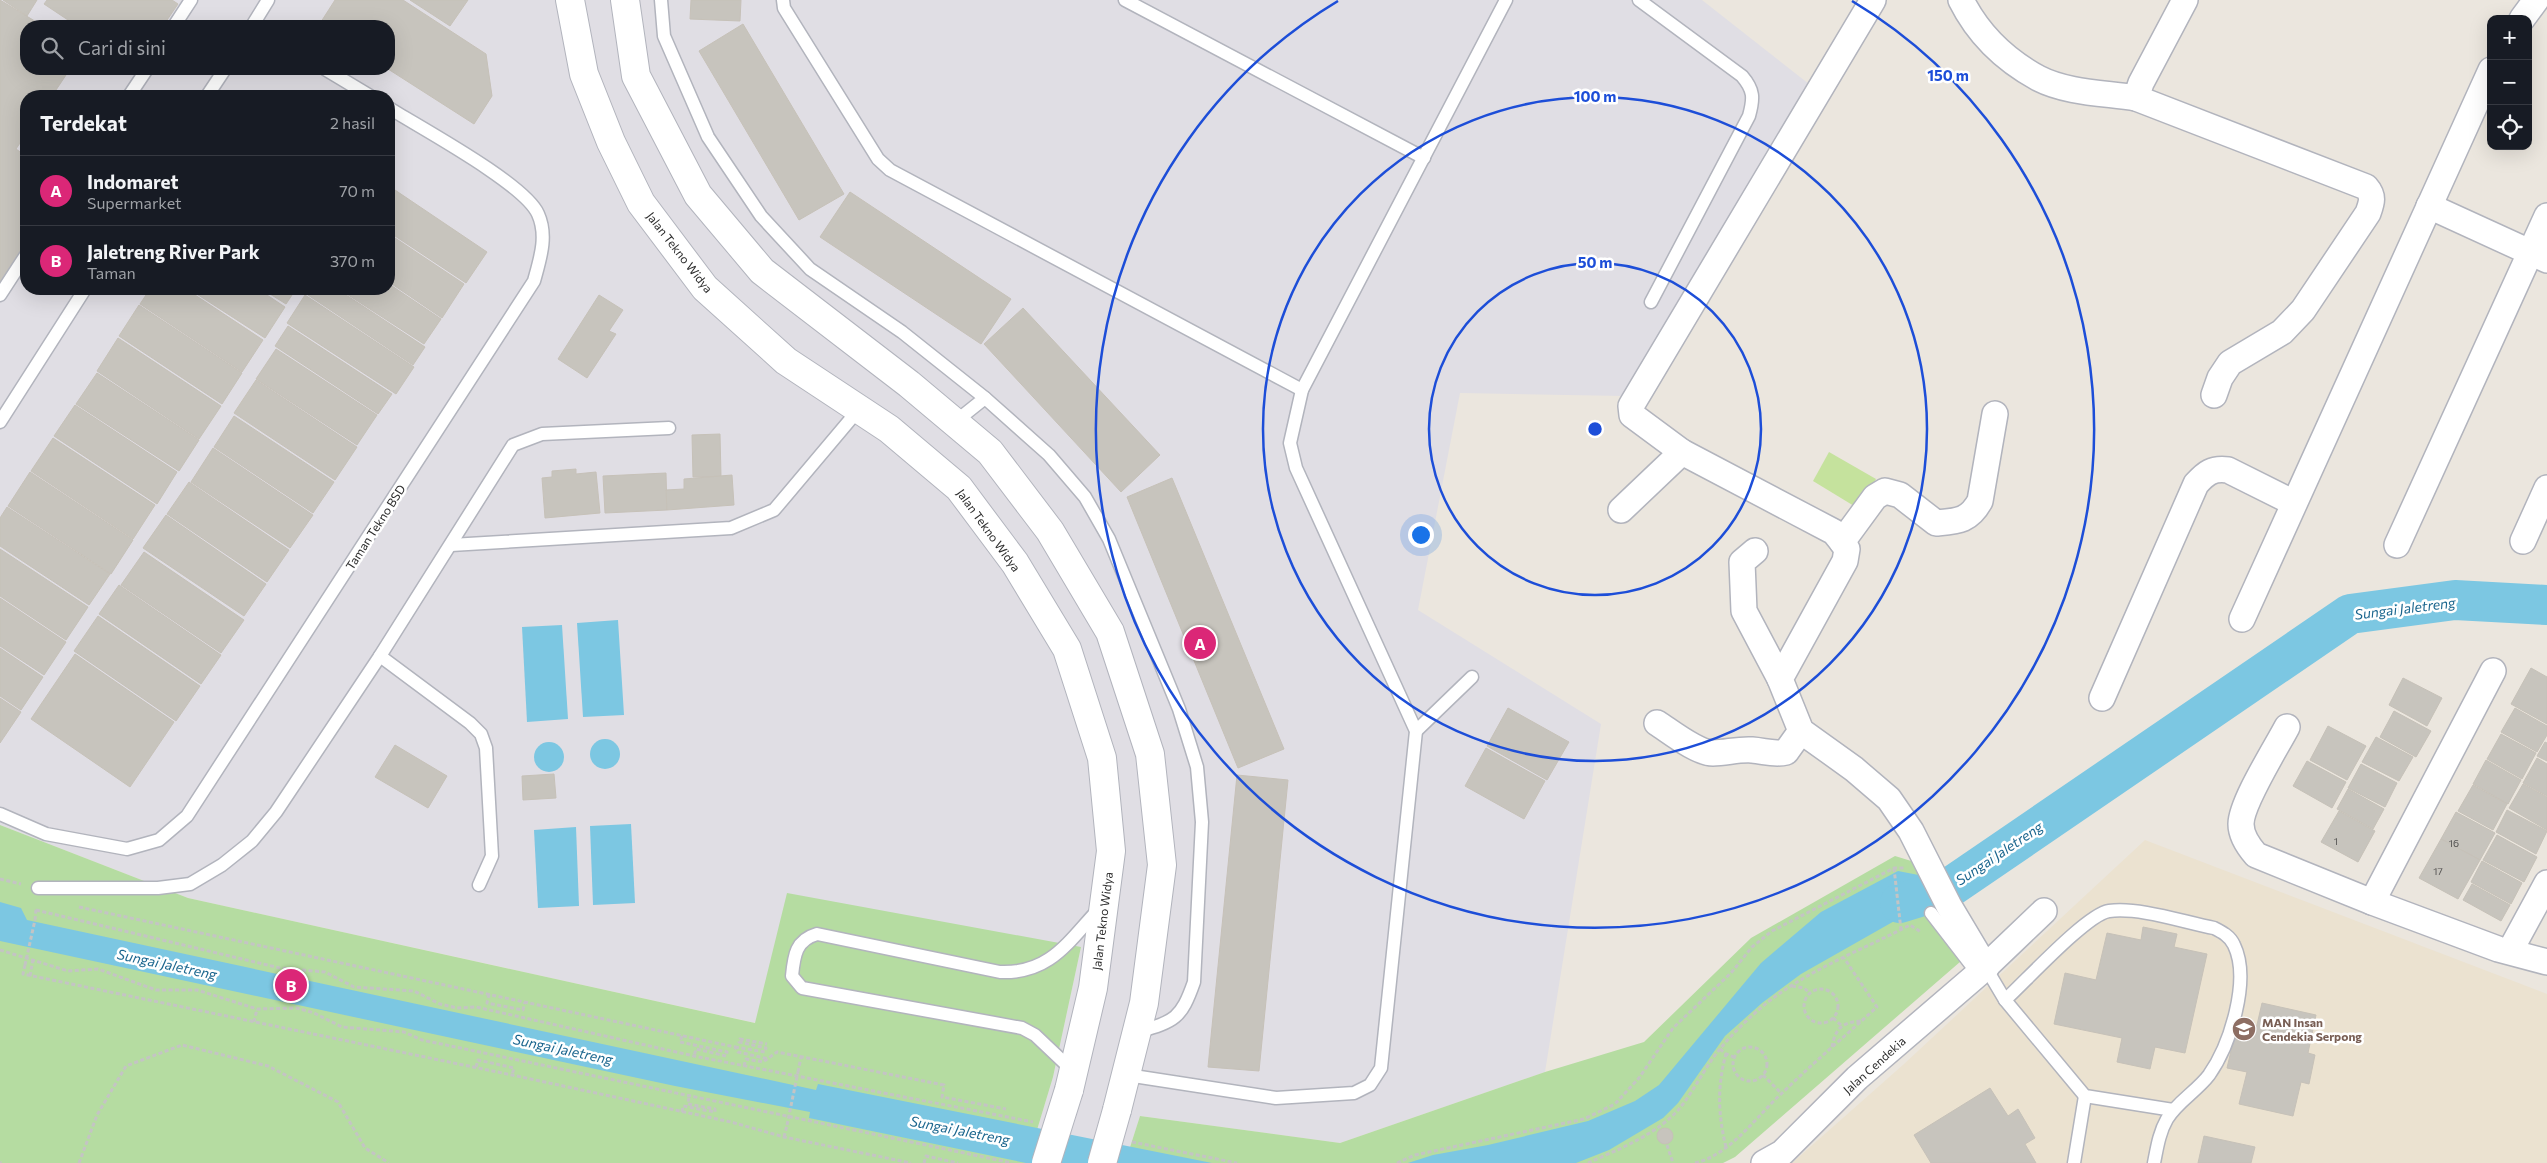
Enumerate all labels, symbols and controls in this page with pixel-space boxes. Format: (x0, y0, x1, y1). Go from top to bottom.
map controls (2487, 15, 2532, 150)
button: + (2487, 15, 2532, 60)
search box (20, 20, 395, 75)
icon: search (38, 34, 66, 62)
text: Cari di sini (78, 36, 166, 59)
button: − (2487, 60, 2532, 105)
text: 150 m (1927, 66, 1969, 84)
text: 100 m (1574, 87, 1616, 105)
button: locate (2487, 105, 2532, 150)
text: Terdekat (40, 110, 127, 135)
text: 2 hasil (330, 113, 375, 132)
text: Indomaret (87, 170, 179, 193)
text: A (50, 181, 62, 200)
text: 70 m (339, 181, 375, 200)
text: Supermarket (87, 193, 182, 212)
street label: Jalan Tekno Widya (643, 209, 716, 296)
text: Jaletreng River Park (87, 240, 260, 263)
text: B (51, 251, 61, 270)
text: 370 m (330, 251, 375, 270)
text: 50 m (1578, 253, 1612, 271)
text: Taman (87, 263, 136, 282)
centre of rings (1586, 420, 1604, 438)
street label: Taman Tekno BSD (342, 482, 408, 572)
street label: Jalan Tekno Widya (953, 486, 1024, 575)
your location (1408, 522, 1434, 548)
water label: Sungai Jaletreng (2354, 593, 2458, 623)
pin: A (1184, 624, 1216, 662)
water label: Sungai Jaletreng (1952, 817, 2047, 888)
house number: 1 (2334, 835, 2338, 847)
house number: 16 (2449, 837, 2459, 849)
house number: 17 (2433, 865, 2443, 877)
street label: Jalan Tekno Widya (1089, 871, 1116, 971)
water label: Sungai Jaletreng (116, 945, 220, 983)
pin: B (275, 966, 307, 1004)
place label: MAN Insan Cendekia Serpong (2262, 1015, 2362, 1043)
school or university icon: MAN Insan Cendekia Serpong (2231, 1016, 2257, 1042)
water label: Sungai Jaletreng (512, 1030, 616, 1068)
street label: Jalan Cendekia (1840, 1033, 1909, 1097)
water label: Sungai Jaletreng (909, 1112, 1013, 1148)

